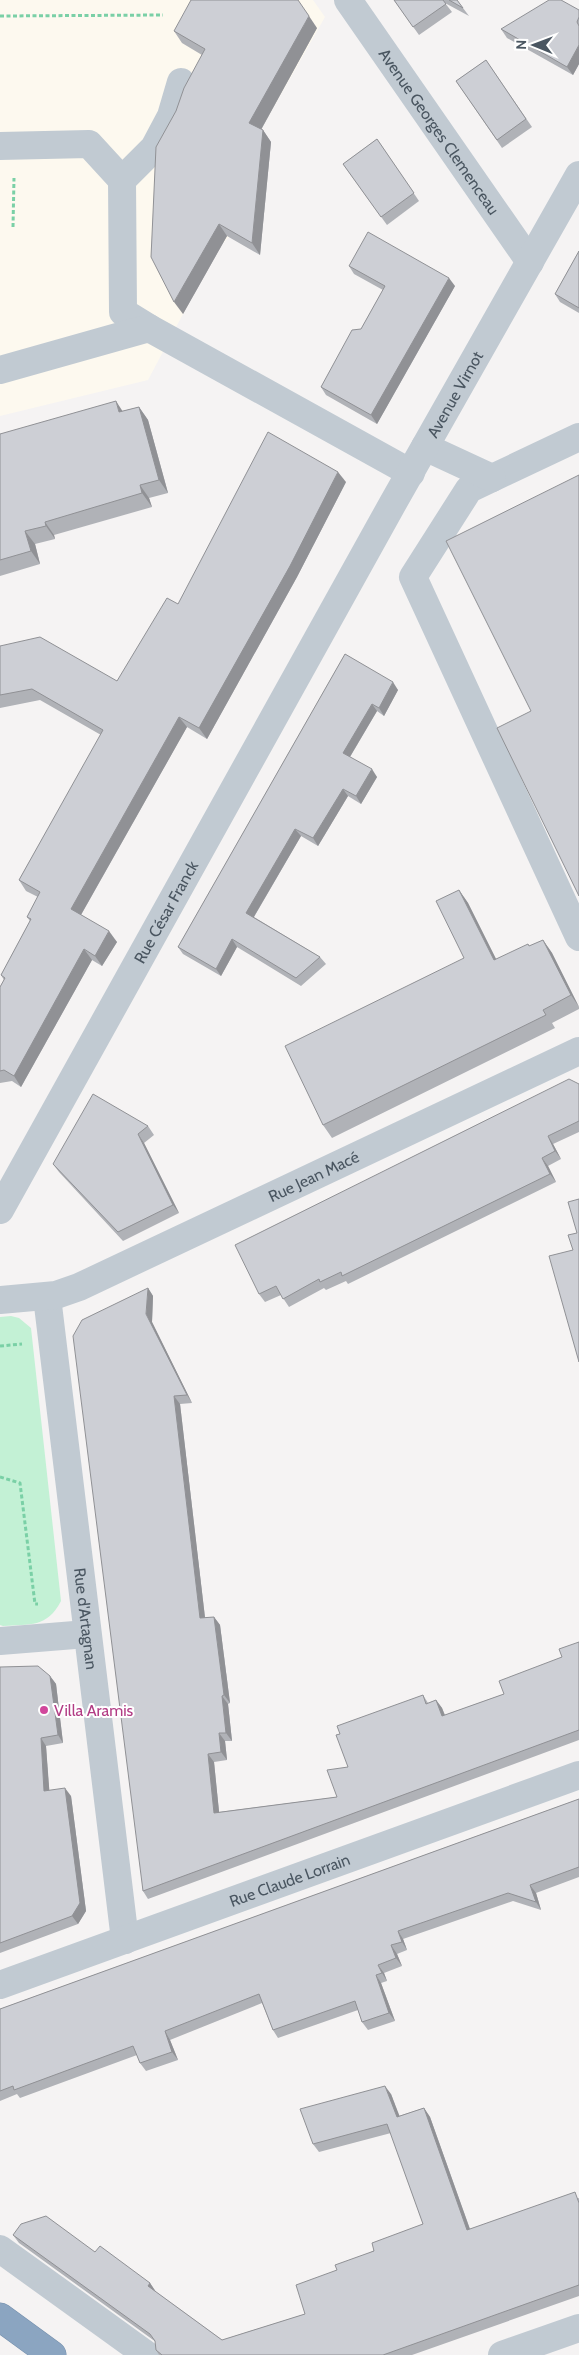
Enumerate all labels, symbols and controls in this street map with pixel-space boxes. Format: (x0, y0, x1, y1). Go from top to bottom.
north arrow (509, 20, 559, 70)
text: N (512, 40, 530, 50)
street label: Avenue Georges Clemenceau (375, 45, 503, 218)
street label: Avenue Virnot (423, 347, 487, 441)
street label: Rue César Franck (130, 857, 203, 967)
street label: Rue Jean Macé (265, 1147, 362, 1206)
street label: Rue d'Artagnan (70, 1567, 101, 1671)
place label: Villa Aramis (54, 1701, 134, 1720)
marker: Villa Aramis (38, 1704, 50, 1716)
street label: Rue Claude Lorrain (227, 1850, 353, 1911)

